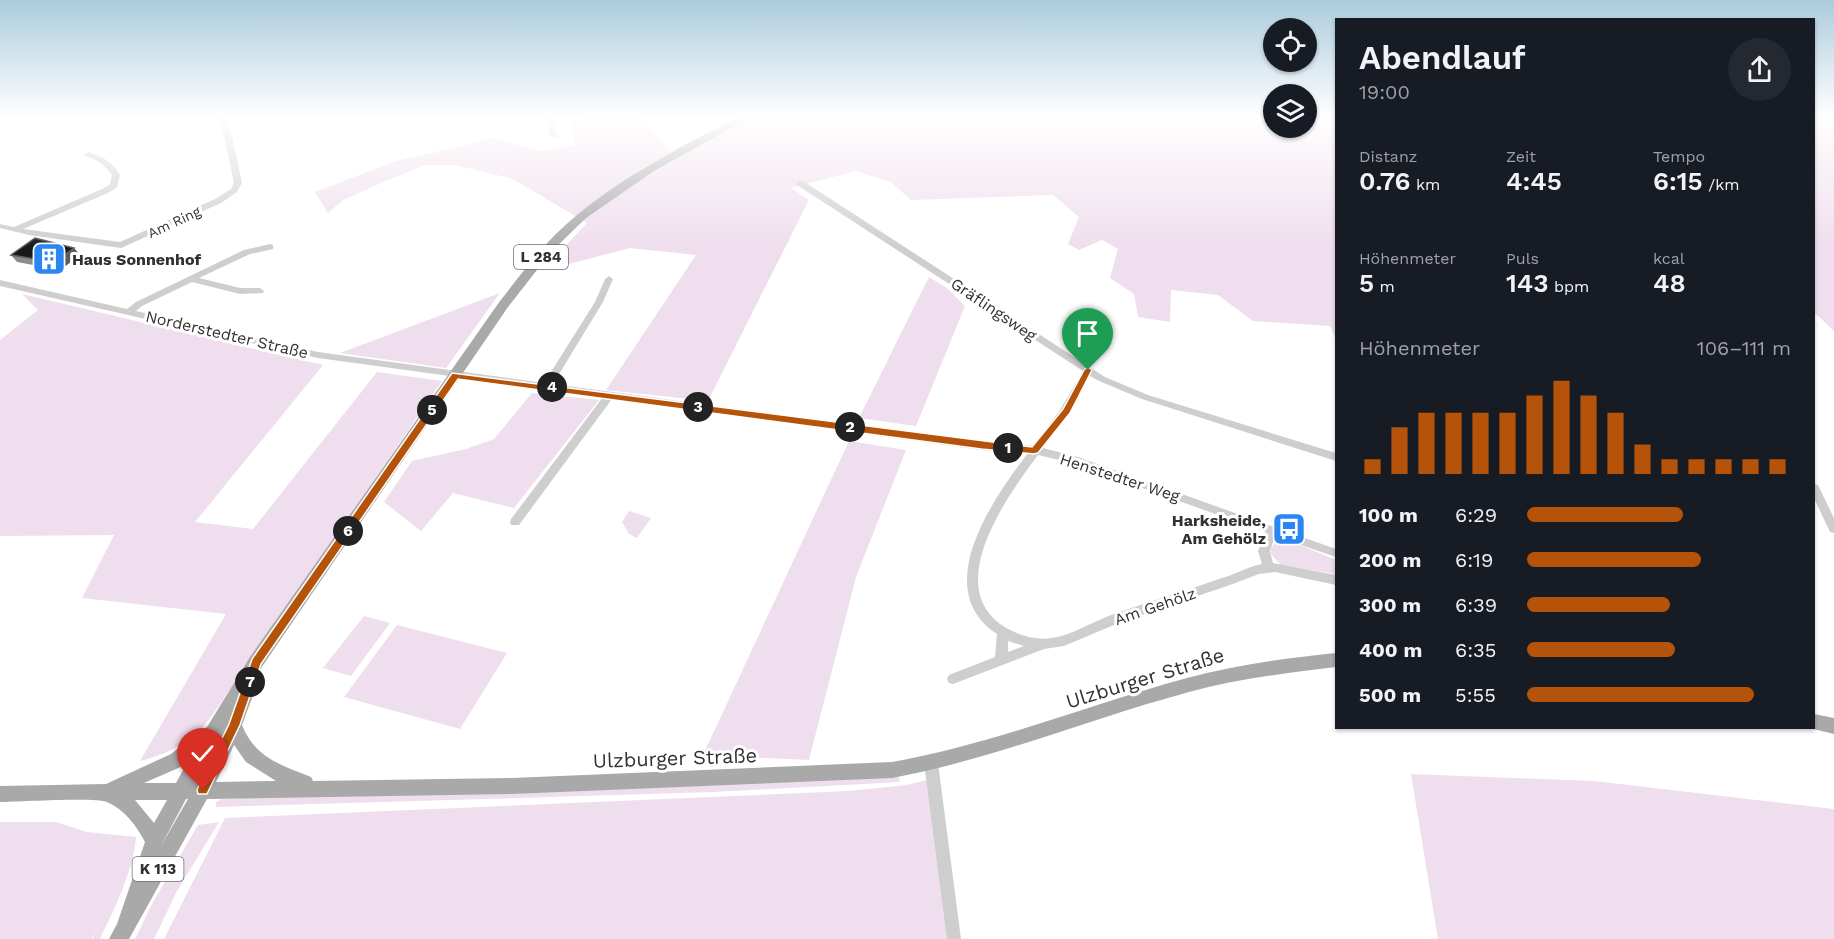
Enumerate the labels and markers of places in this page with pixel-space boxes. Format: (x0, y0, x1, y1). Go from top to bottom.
building icon: Haus Sonnenhof (31, 241, 67, 277)
place label: Haus Sonnenhof (72, 250, 201, 269)
pin (1062, 308, 1113, 370)
pin: 4 (537, 372, 567, 402)
pin: 3 (683, 392, 713, 422)
pin: 5 (417, 395, 447, 425)
pin: 2 (835, 412, 865, 442)
pin: 1 (993, 433, 1023, 463)
place label: Harksheide, Am Gehölz (1172, 511, 1266, 548)
bus stop icon: Harksheide, Am Gehölz (1271, 511, 1307, 547)
pin: 6 (333, 516, 363, 546)
pin: 7 (235, 667, 265, 697)
pin (177, 728, 228, 790)

